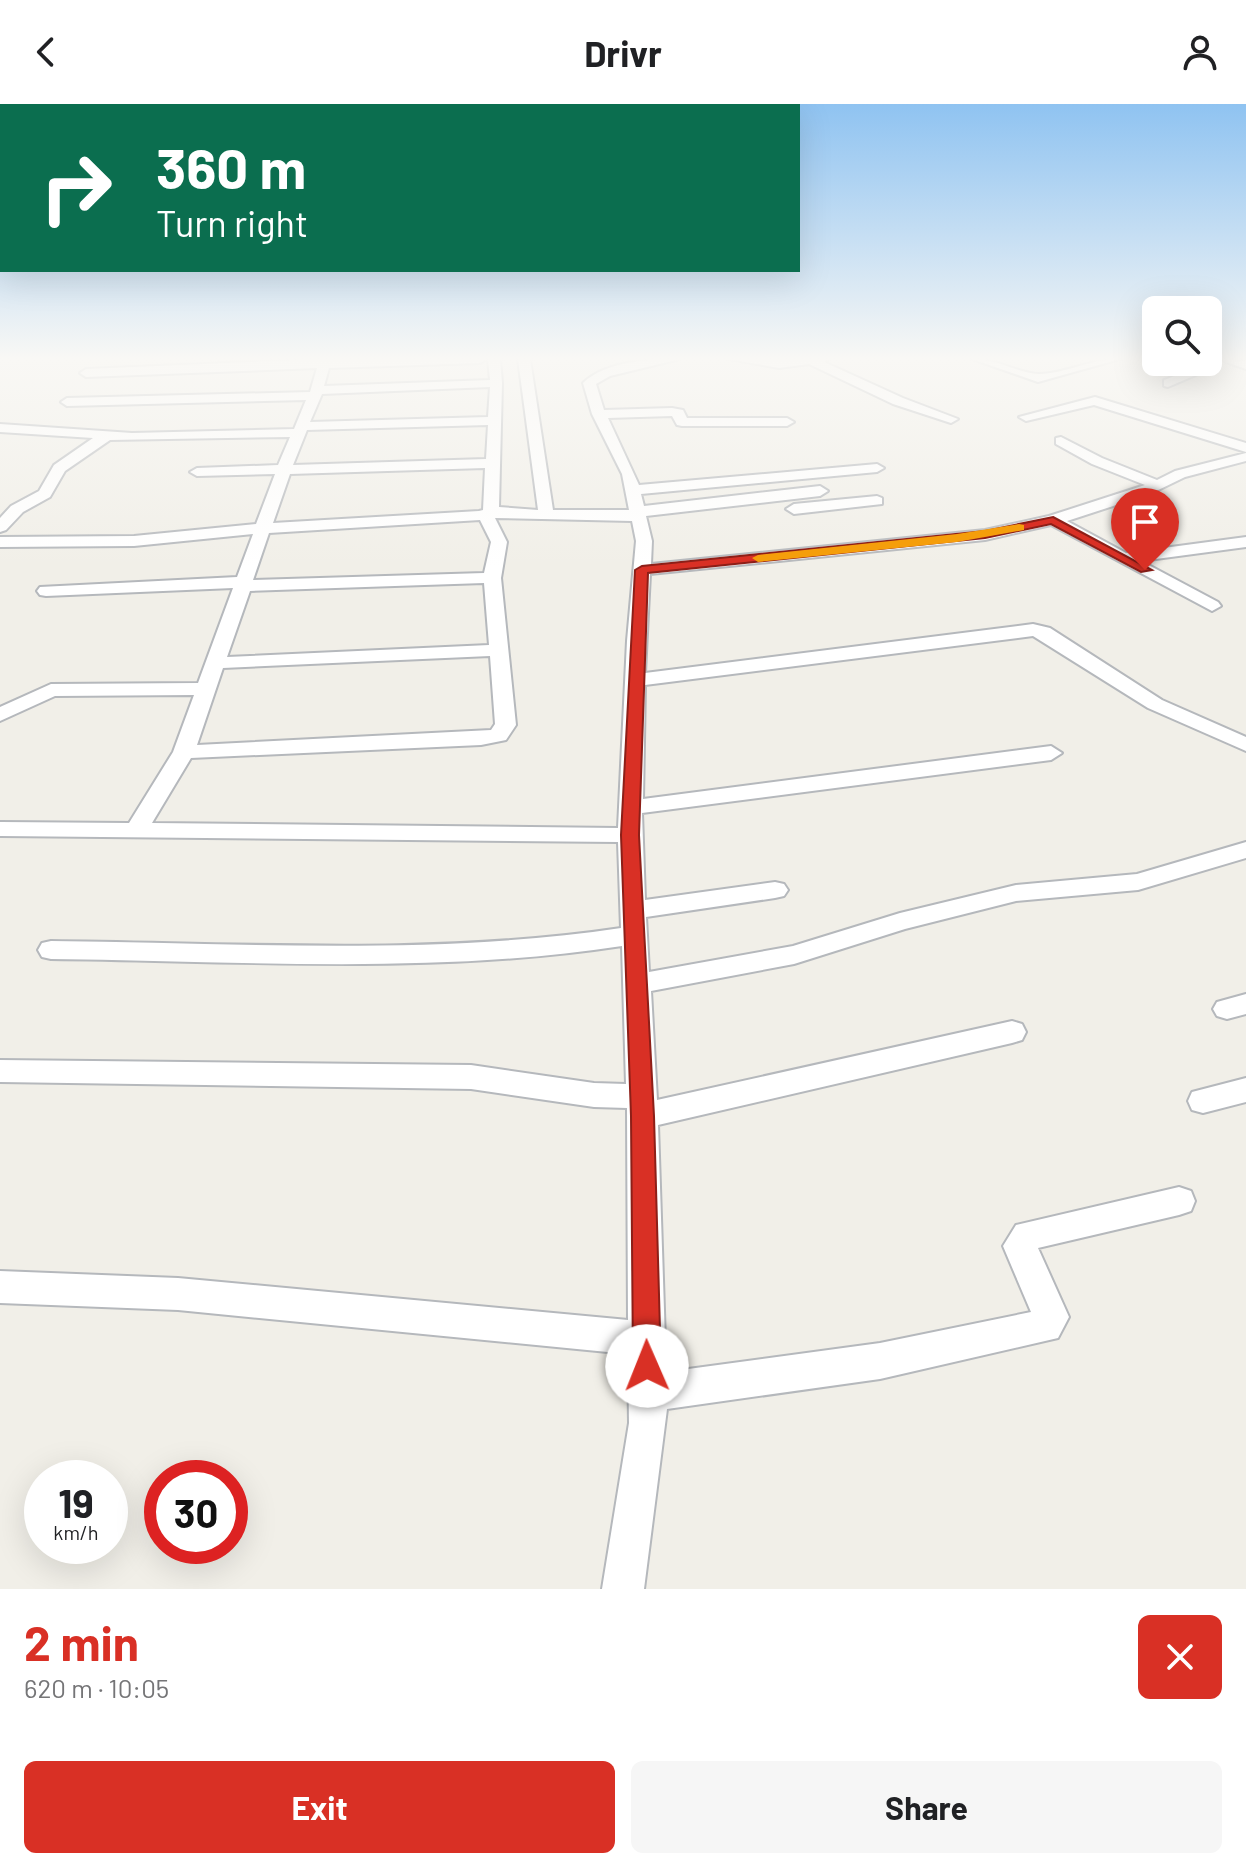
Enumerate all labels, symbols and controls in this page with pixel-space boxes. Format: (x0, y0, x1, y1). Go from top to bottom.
icon: back (24, 30, 68, 74)
icon: person (1178, 30, 1222, 74)
text: Drivr (584, 31, 662, 74)
text: 360 m (156, 133, 306, 200)
icon: right (24, 136, 128, 240)
text: Turn right (156, 201, 308, 244)
map controls (1142, 296, 1222, 376)
button: search (1142, 296, 1222, 376)
pin (1111, 488, 1179, 570)
icon: arrive (1123, 500, 1167, 544)
position arrow (605, 1324, 689, 1408)
speed limit sign: 30 (144, 1460, 248, 1564)
text: 19 (58, 1478, 94, 1526)
text: km/h (53, 1520, 99, 1544)
text: 2 min (24, 1613, 139, 1671)
button: close (1138, 1615, 1222, 1699)
text: 620 m · 10:05 (24, 1672, 169, 1703)
button: Exit (24, 1761, 615, 1853)
button: Share (631, 1761, 1222, 1853)

